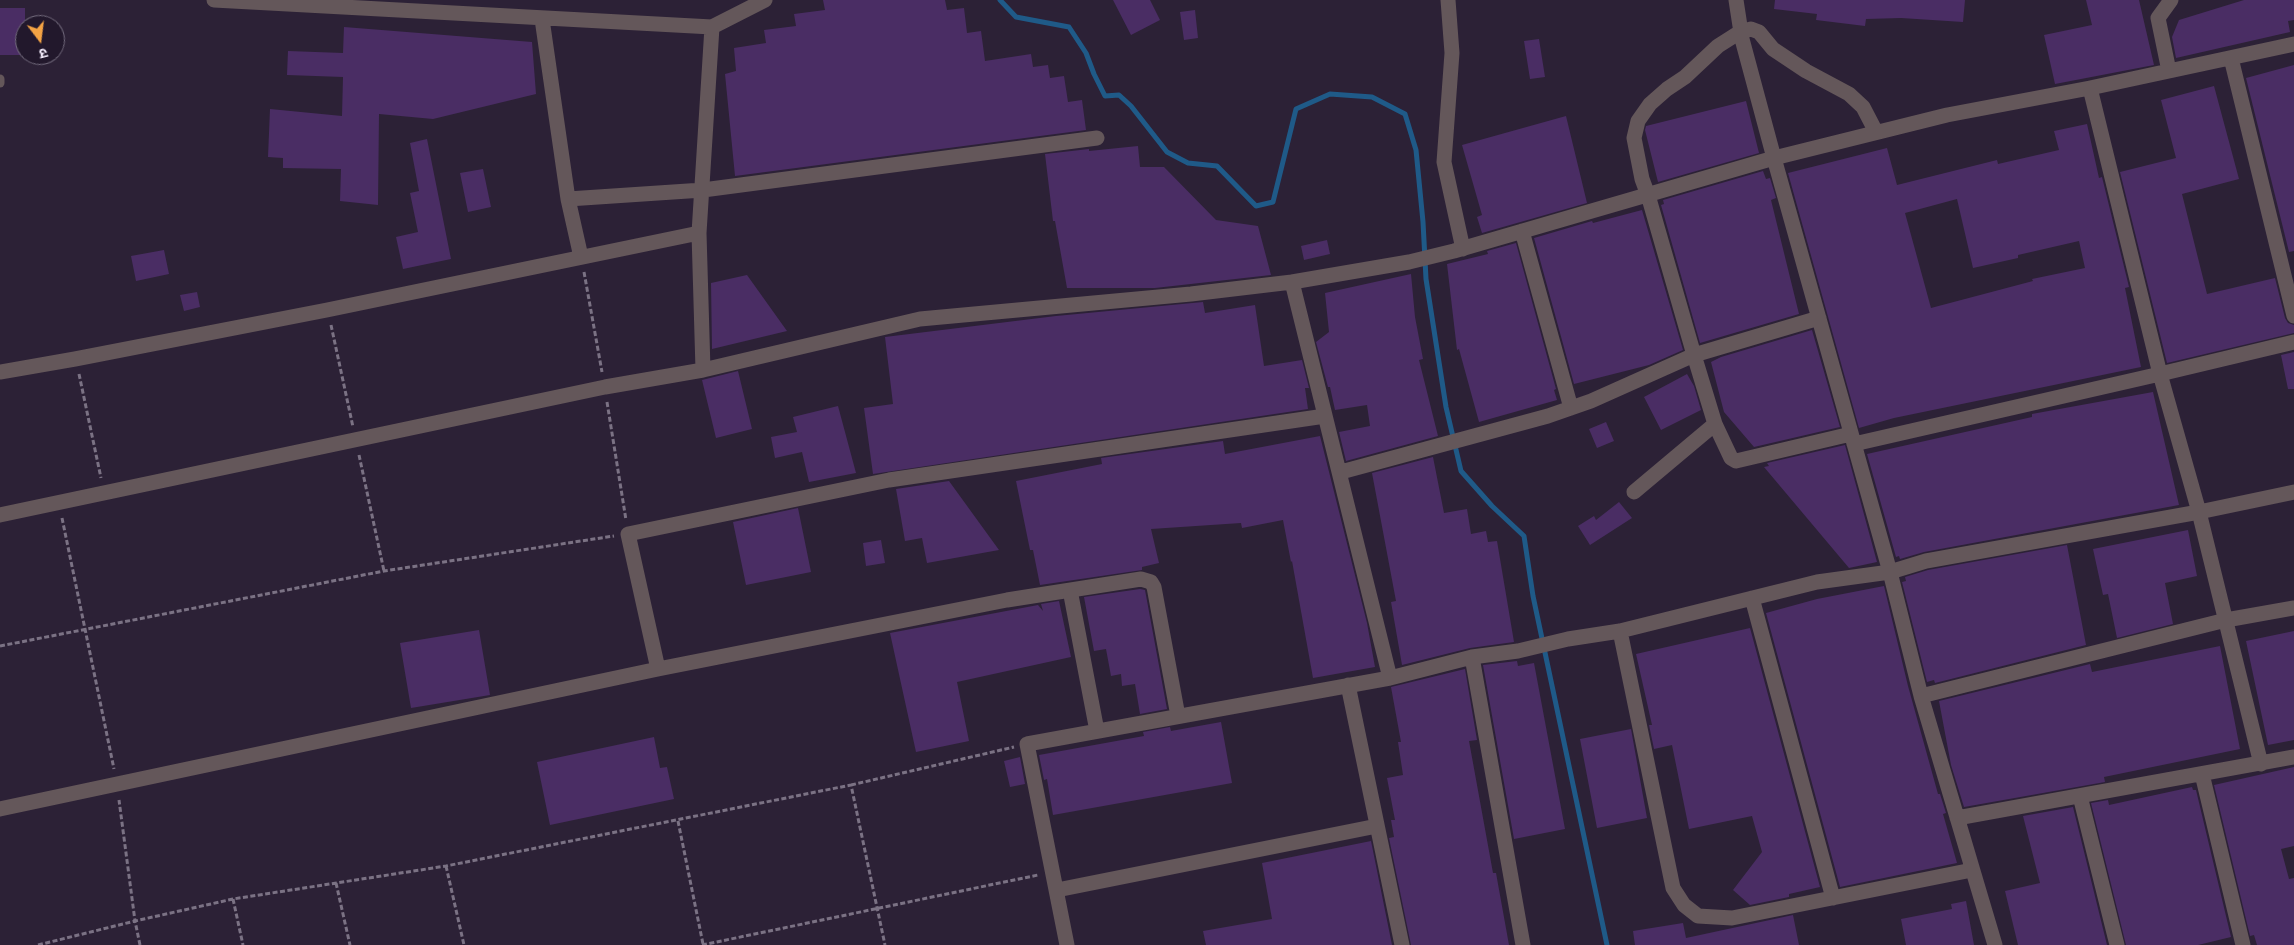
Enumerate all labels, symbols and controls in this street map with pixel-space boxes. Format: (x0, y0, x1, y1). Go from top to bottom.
north arrow (15, 15, 65, 65)
text: उ (37, 44, 50, 63)

